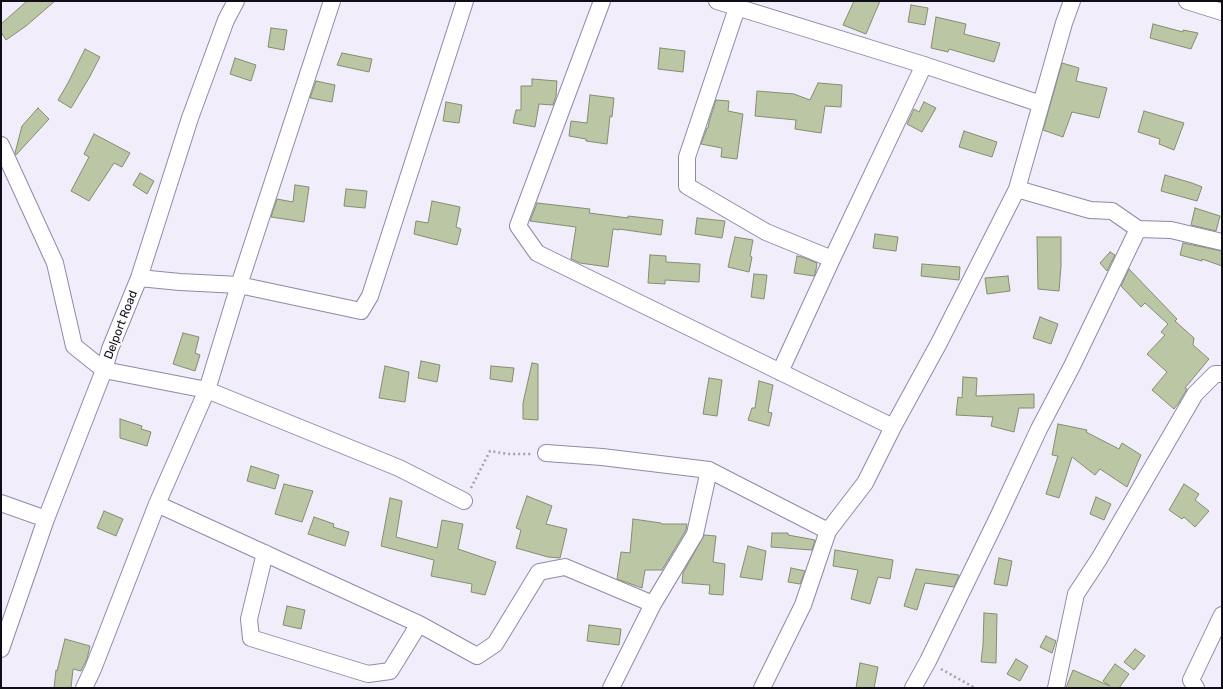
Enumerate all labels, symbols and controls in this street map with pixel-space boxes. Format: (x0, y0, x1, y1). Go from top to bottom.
street label: Delport Road (101, 289, 141, 361)

